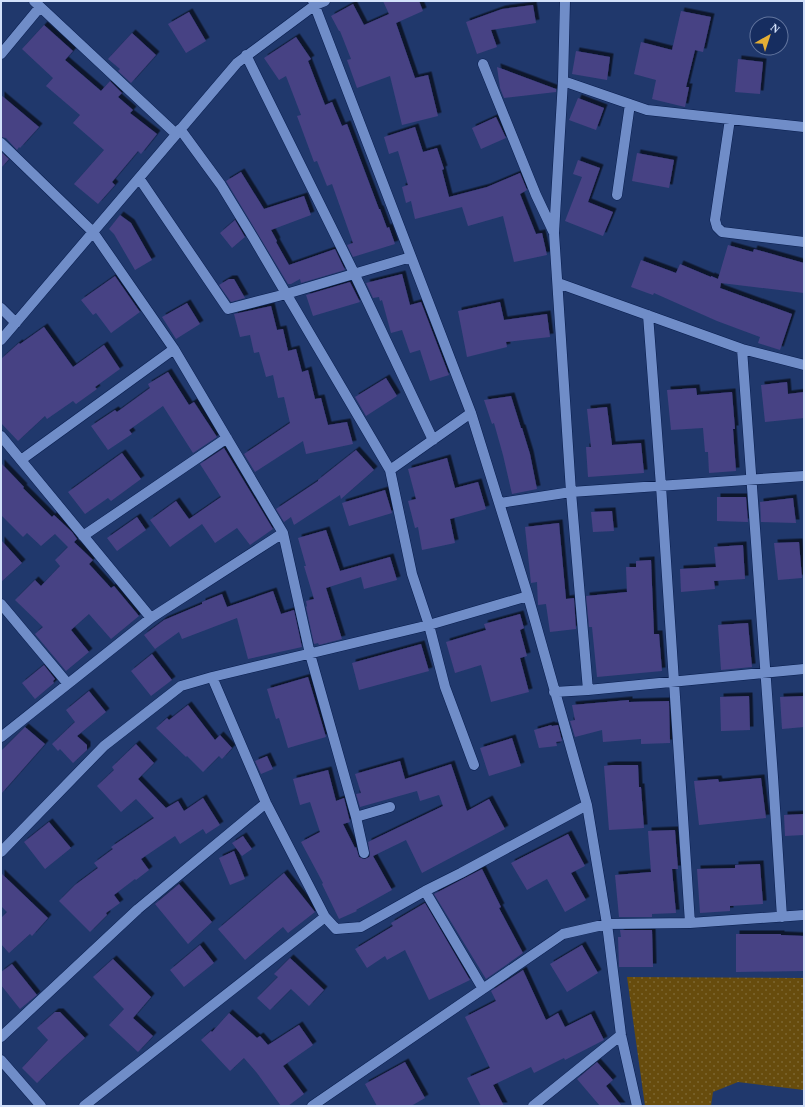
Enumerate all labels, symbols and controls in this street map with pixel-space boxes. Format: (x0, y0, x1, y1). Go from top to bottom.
north arrow (749, 16, 789, 56)
text: N (768, 21, 782, 35)

